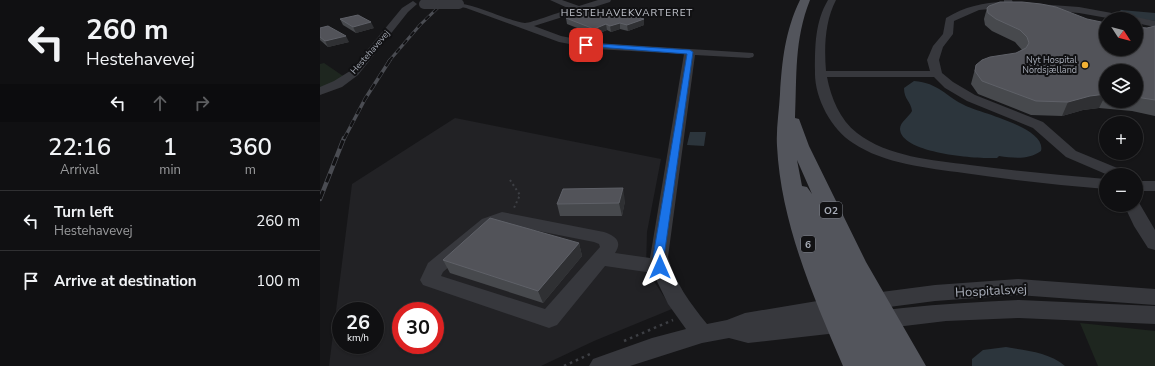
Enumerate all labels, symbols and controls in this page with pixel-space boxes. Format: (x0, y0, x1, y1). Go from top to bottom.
district label: HESTEHAVEKVARTERET (561, 6, 693, 20)
text: 260 m (86, 11, 169, 49)
north arrow (1099, 12, 1143, 56)
map controls (1099, 12, 1143, 212)
icon: left (20, 16, 72, 68)
street label: Hestehavevej (348, 28, 392, 76)
pin (569, 28, 603, 62)
icon: arrive (575, 34, 597, 56)
text: Hestehavevej (86, 47, 195, 71)
place label: Nyt Hospital Nordsjælland (1022, 54, 1077, 76)
marker: Nyt Hospital Nordsjælland (1080, 60, 1090, 70)
button: layers (1099, 64, 1143, 108)
icon: left (107, 92, 129, 114)
icon: ahead (149, 92, 171, 114)
icon: right (191, 92, 213, 114)
button: + (1099, 116, 1143, 160)
text: 22:16 (48, 131, 111, 163)
text: 1 (163, 131, 177, 163)
text: 360 (229, 131, 272, 163)
text: Arrival (60, 161, 99, 179)
text: min (159, 161, 181, 179)
text: m (245, 161, 256, 179)
button: − (1099, 168, 1143, 212)
text: Turn left (54, 202, 113, 222)
road number: O2 (820, 202, 842, 218)
icon: left (20, 210, 42, 232)
text: 260 m (256, 211, 300, 231)
text: Hestehavevej (54, 222, 133, 240)
road number: 6 (801, 236, 815, 252)
position arrow (639, 246, 681, 288)
icon: arrive (20, 270, 42, 292)
text: Arrive at destination (54, 271, 197, 291)
text: 100 m (256, 271, 300, 291)
street label: Hospitalsvej (955, 280, 1027, 302)
speed limit sign: 30 (392, 302, 444, 354)
text: 26 (346, 309, 370, 336)
text: km/h (347, 331, 369, 345)

